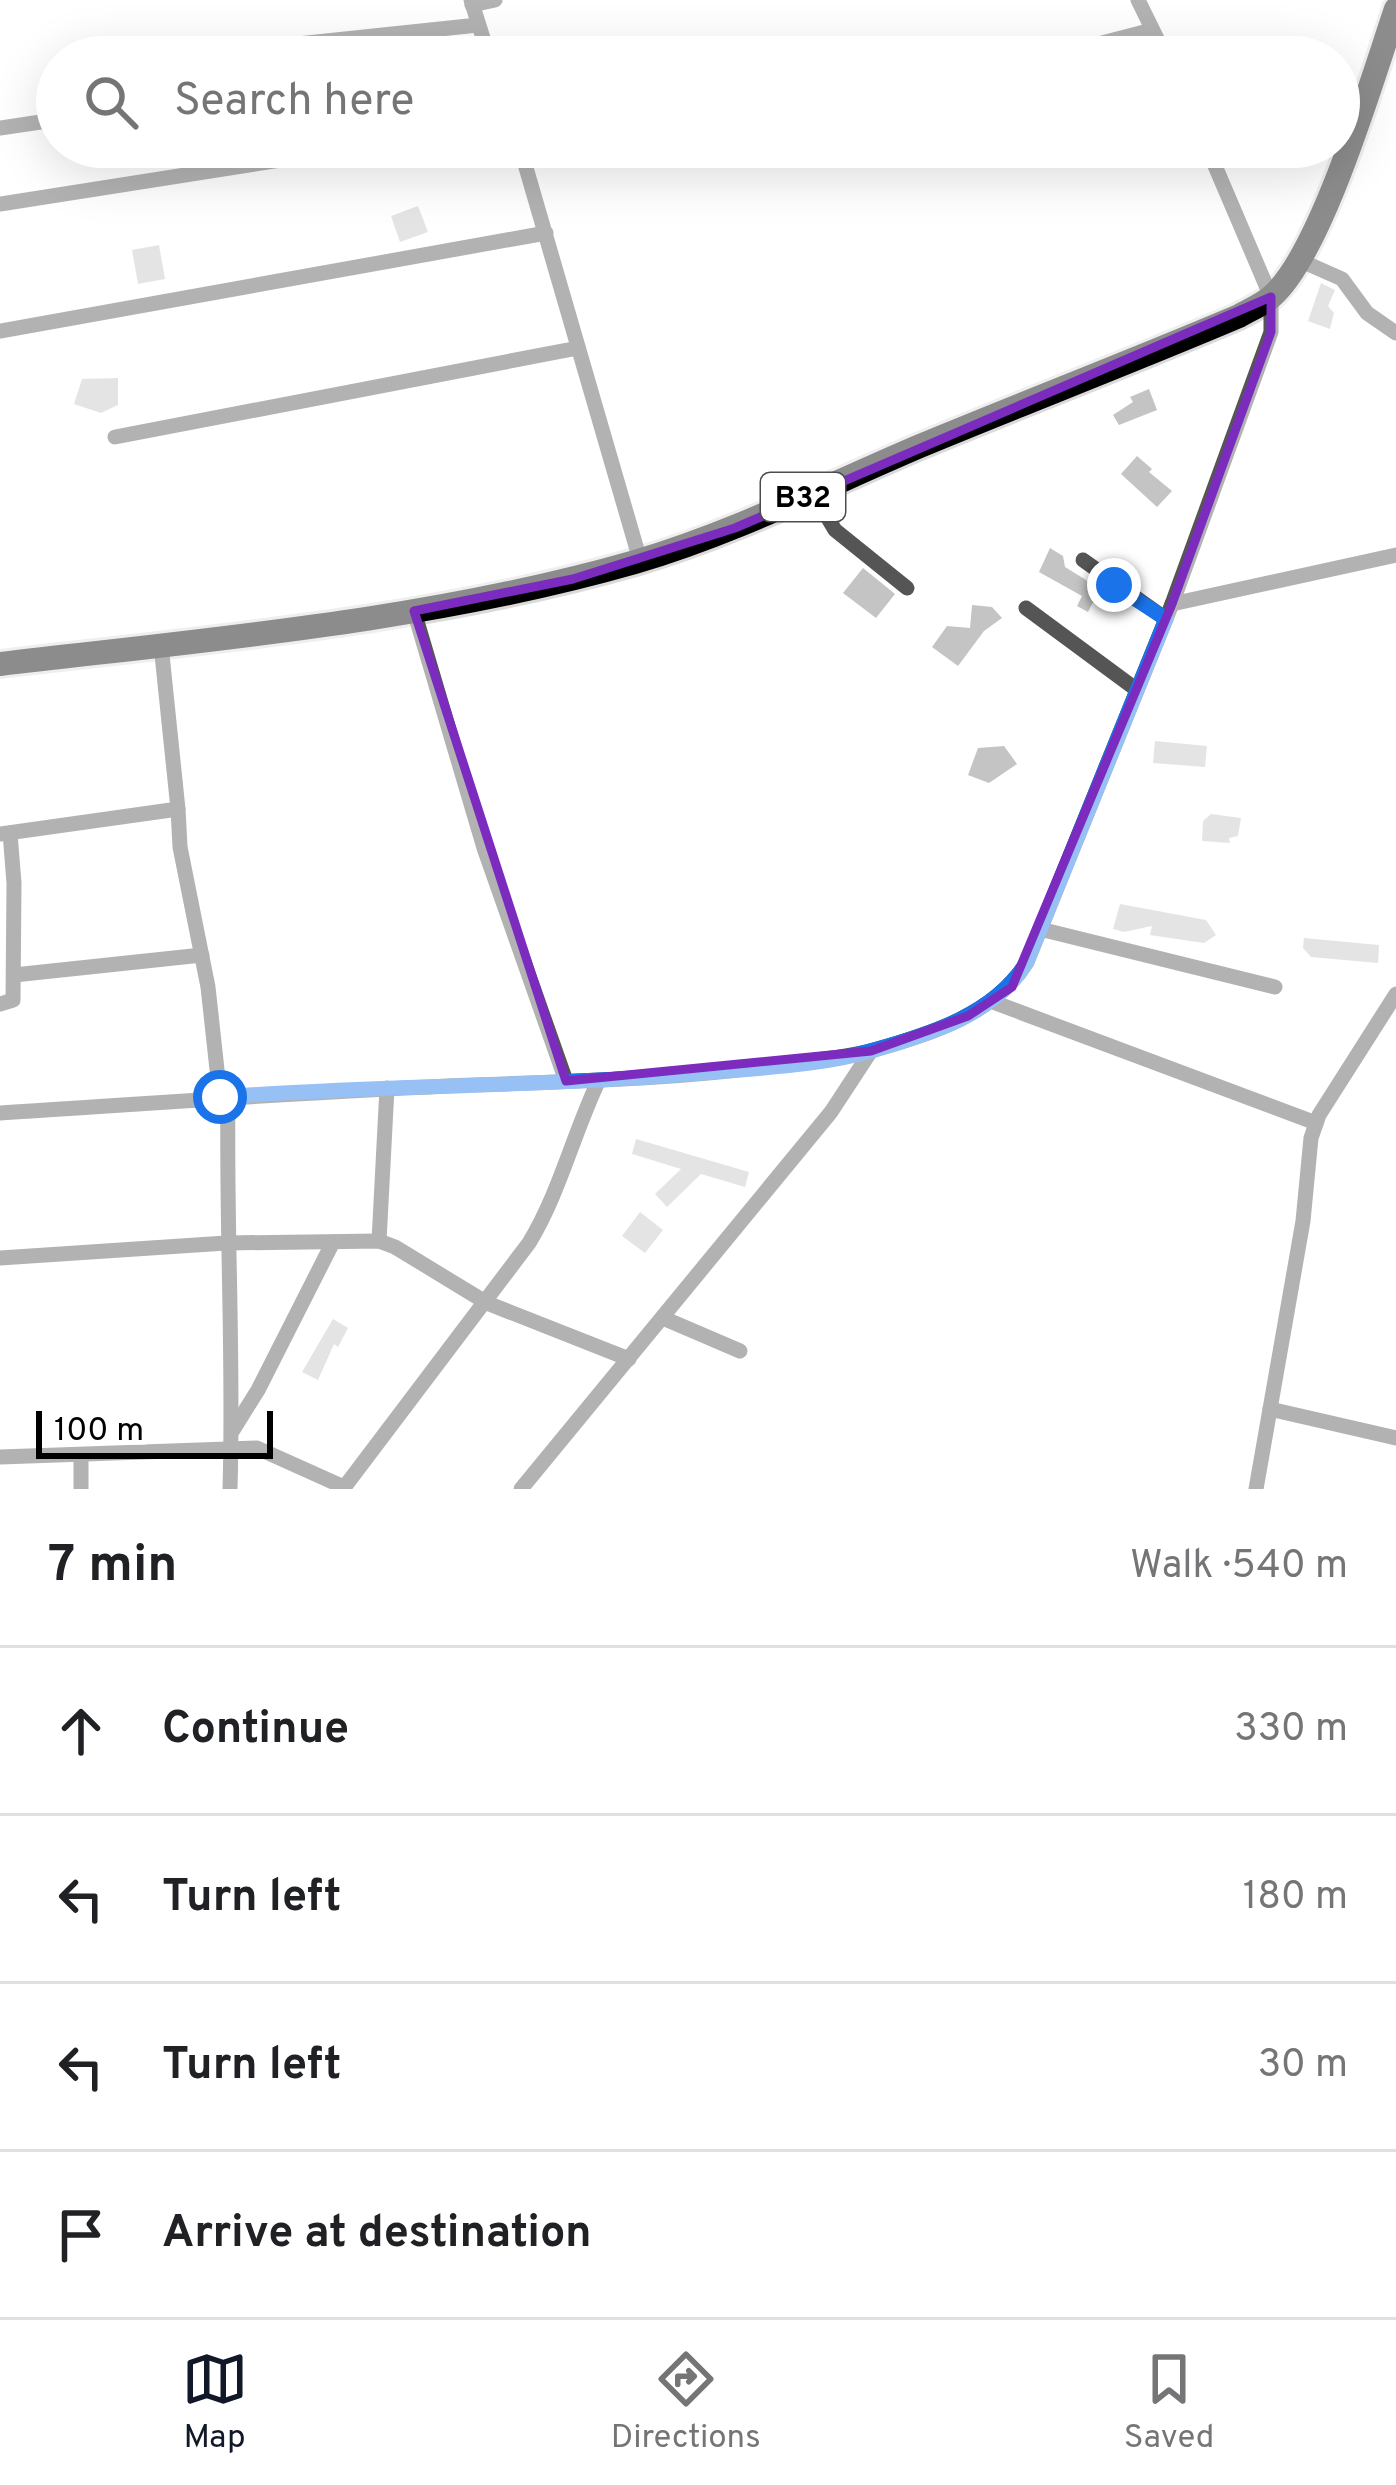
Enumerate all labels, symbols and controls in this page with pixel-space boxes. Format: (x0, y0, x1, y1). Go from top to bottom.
search box (36, 36, 1360, 168)
icon: search (78, 69, 144, 135)
text: Search here (174, 74, 414, 131)
road number: B32 (761, 473, 845, 521)
route end (1087, 558, 1141, 612)
route start (193, 1070, 247, 1124)
scale bar (36, 1405, 273, 1458)
text: 100 m (54, 1411, 144, 1453)
text: 7 min (48, 1535, 178, 1600)
text: Walk · 540 m (1130, 1543, 1348, 1592)
icon: ahead (48, 1698, 114, 1764)
text: Continue (162, 1702, 349, 1759)
text: 330 m (1234, 1706, 1348, 1755)
icon: left (48, 1866, 114, 1932)
text: Turn left (162, 1870, 341, 1927)
text: 180 m (1243, 1874, 1348, 1923)
icon: left (48, 2034, 114, 2100)
text: Turn left (162, 2038, 341, 2095)
text: 30 m (1258, 2042, 1348, 2091)
icon: arrive (48, 2202, 114, 2268)
text: Arrive at destination (162, 2206, 592, 2263)
tab: Map (182, 2346, 248, 2460)
tab: Directions (611, 2346, 761, 2460)
tab: Saved (1124, 2346, 1214, 2460)

